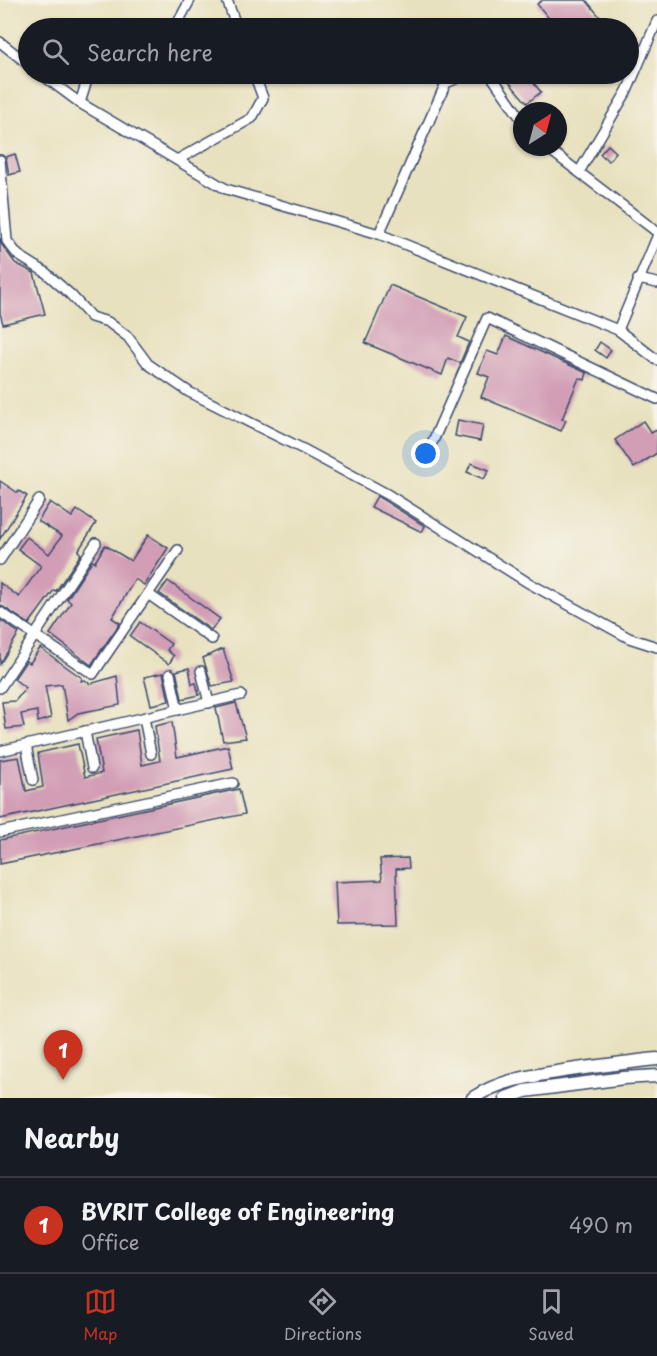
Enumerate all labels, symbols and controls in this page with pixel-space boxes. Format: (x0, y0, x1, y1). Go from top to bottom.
search box (18, 18, 639, 84)
icon: search (39, 35, 72, 68)
text: Search here (87, 35, 213, 68)
north arrow (513, 102, 567, 156)
your location (411, 439, 440, 468)
pin: 1 (44, 1030, 82, 1080)
text: Nearby (24, 1118, 119, 1157)
text: BVRIT College of Engineering (81, 1194, 394, 1227)
text: 1 (39, 1210, 48, 1240)
text: 490 m (569, 1210, 633, 1240)
text: Office (81, 1227, 139, 1257)
tab: Map (83, 1285, 117, 1345)
tab: Directions (284, 1285, 362, 1345)
tab: Saved (528, 1285, 574, 1345)

